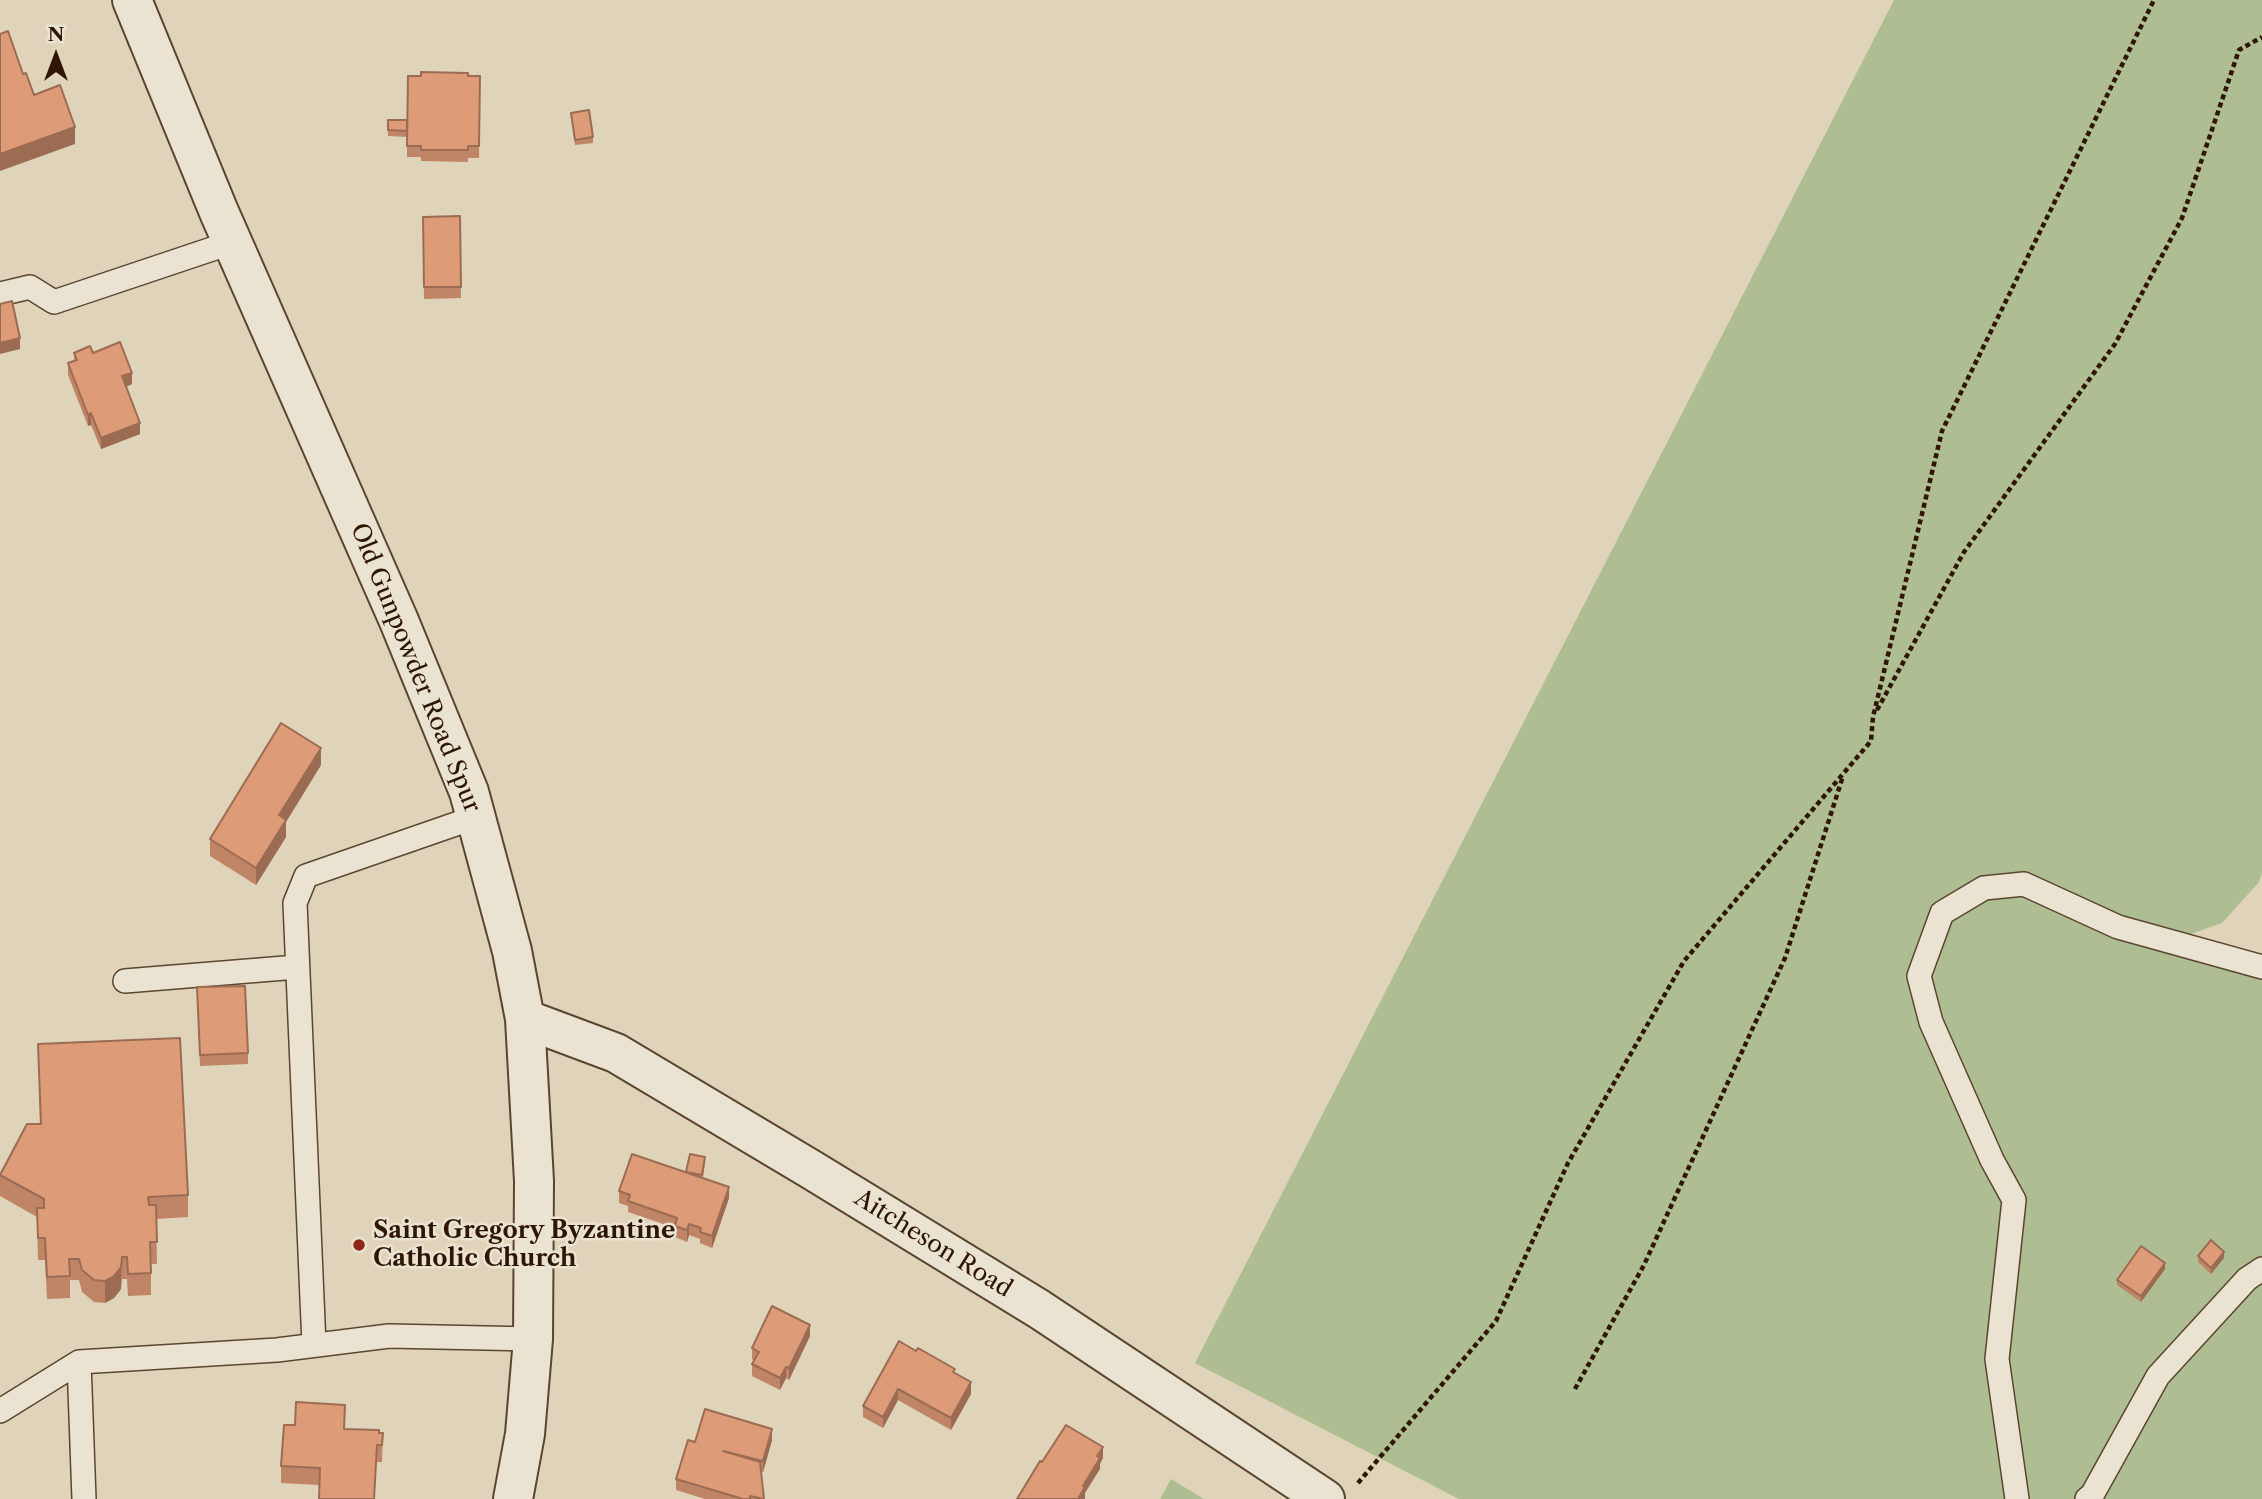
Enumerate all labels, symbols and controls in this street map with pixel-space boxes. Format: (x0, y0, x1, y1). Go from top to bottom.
north arrow (21, 21, 91, 91)
text: N (48, 23, 64, 46)
street label: Old Gunpowder Road Spur (344, 519, 486, 817)
street label: Aitcheson Road (849, 1184, 1017, 1304)
place label: Saint Gregory Byzantine Catholic Church (373, 1217, 675, 1273)
marker: Saint Gregory Byzantine Catholic Church (351, 1237, 367, 1253)

